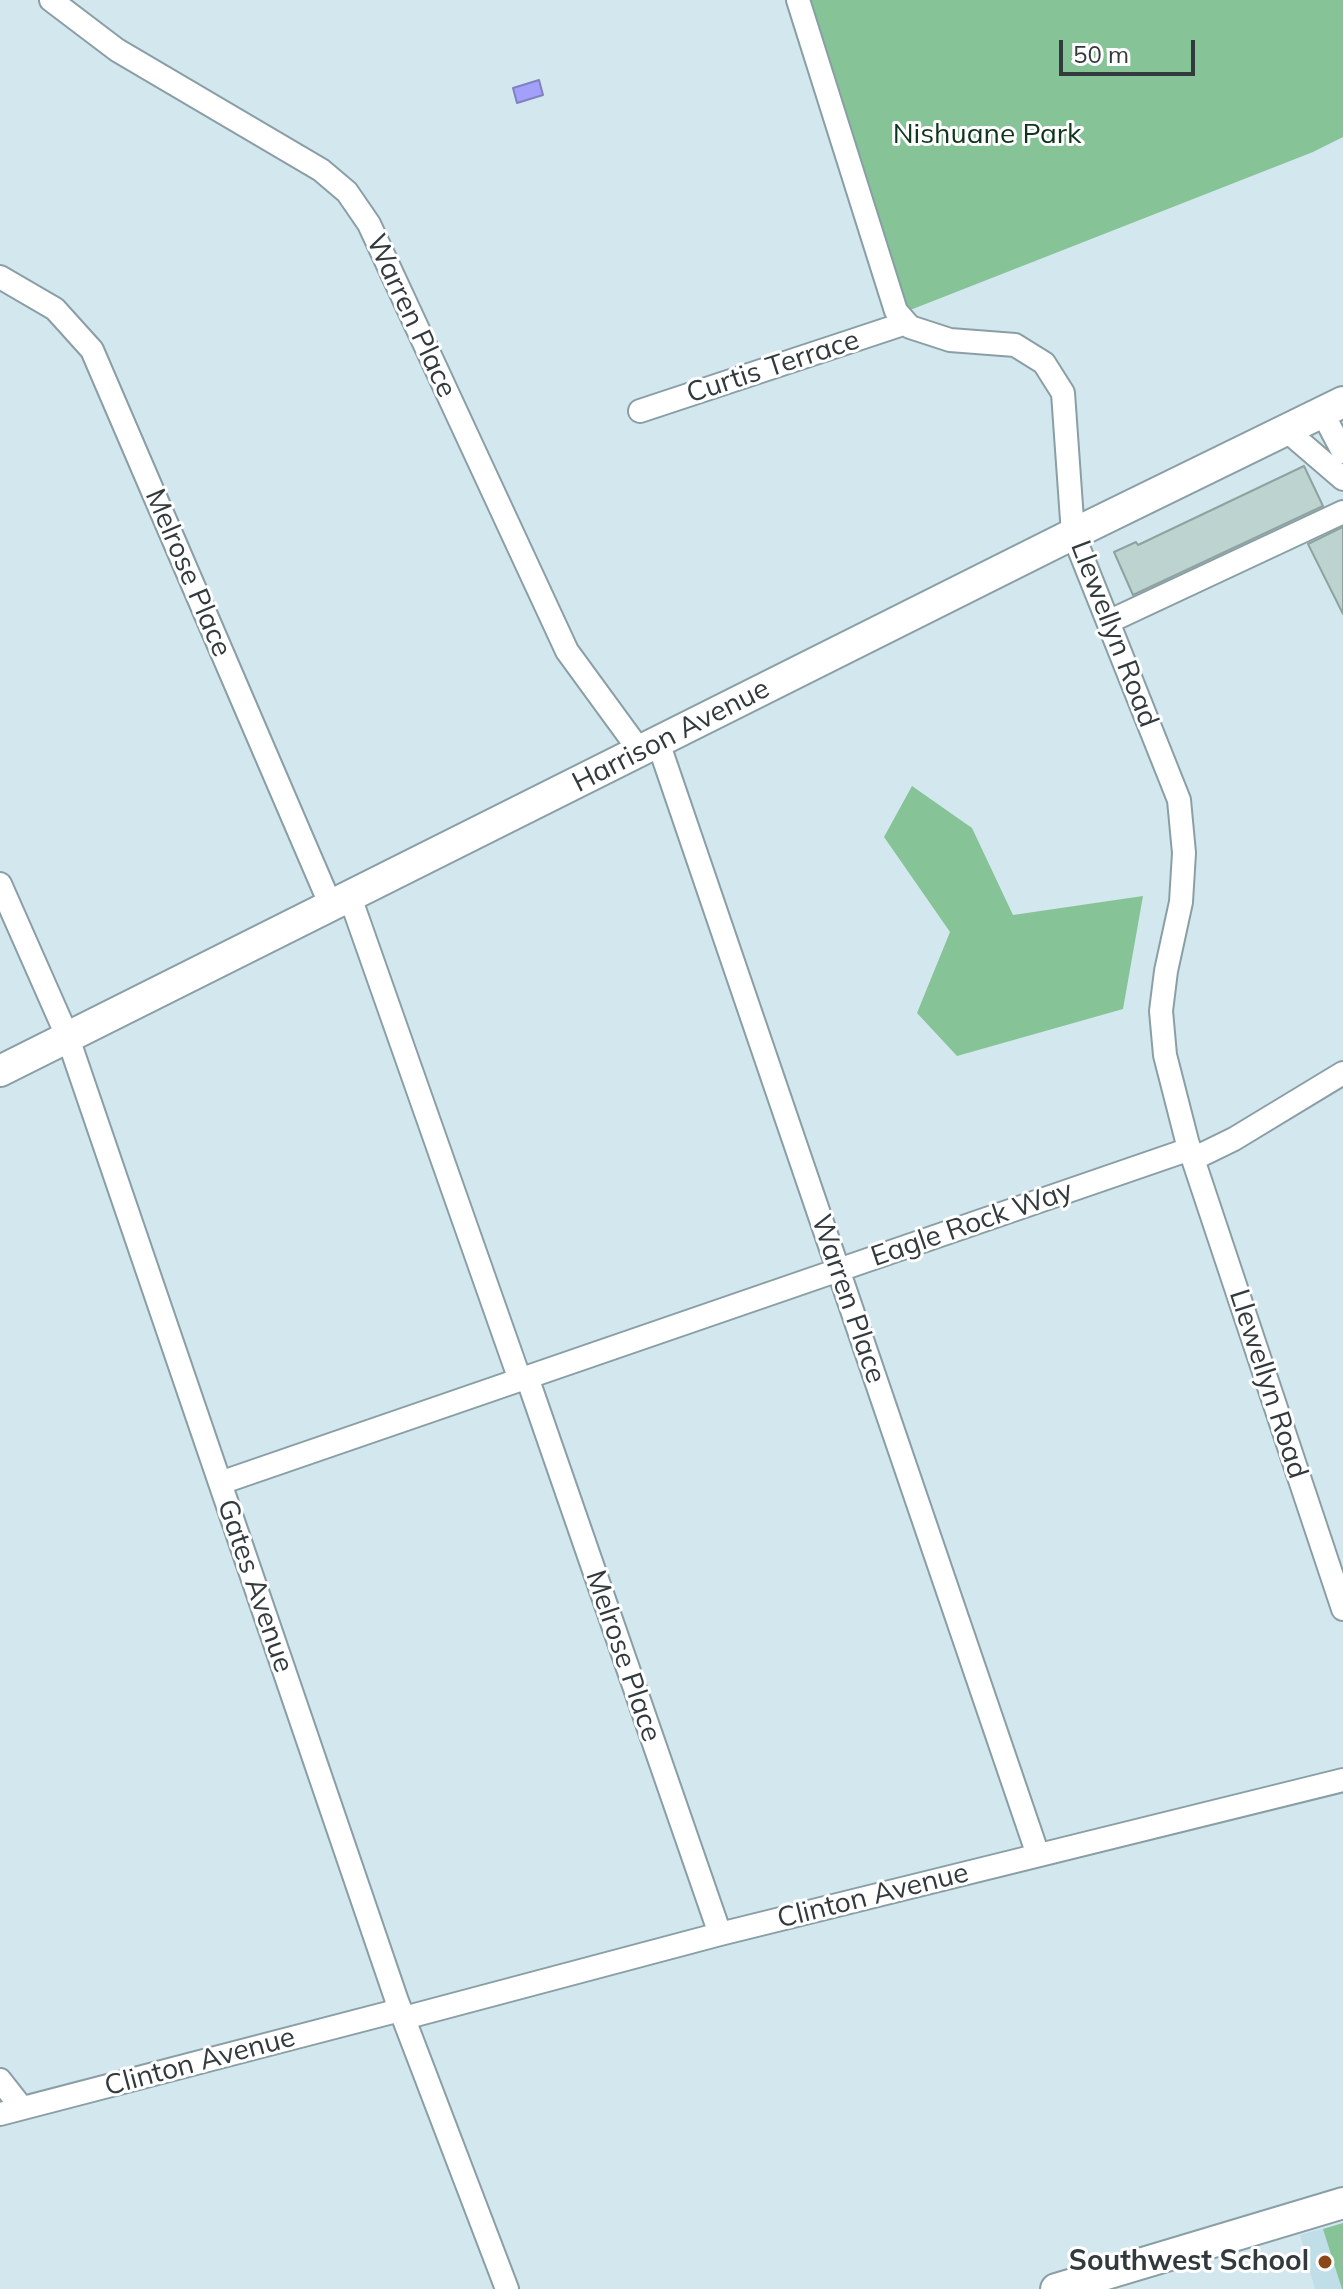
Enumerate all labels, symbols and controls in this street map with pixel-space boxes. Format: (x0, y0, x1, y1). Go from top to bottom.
scale bar (1063, 24, 1199, 74)
text: 50 m (1073, 39, 1129, 69)
park label: Nishuane Park (893, 118, 1081, 152)
street label: Warren Place (359, 229, 463, 403)
street label: Curtis Terrace (683, 323, 863, 411)
street label: Melrose Place (138, 484, 238, 662)
street label: Llewellyn Road (1063, 536, 1165, 732)
street label: Harrison Avenue (567, 672, 775, 800)
street label: Eagle Rock Way (867, 1174, 1077, 1274)
street label: Warren Place (803, 1210, 893, 1388)
street label: Llewellyn Road (1222, 1285, 1314, 1483)
street label: Gates Avenue (210, 1495, 300, 1677)
street label: Melrose Place (578, 1566, 668, 1746)
street label: Clinton Avenue (774, 1856, 972, 1936)
street label: Clinton Avenue (101, 2020, 299, 2104)
place label: Southwest School (1069, 2245, 1309, 2279)
marker: Southwest School (1316, 2253, 1334, 2271)

